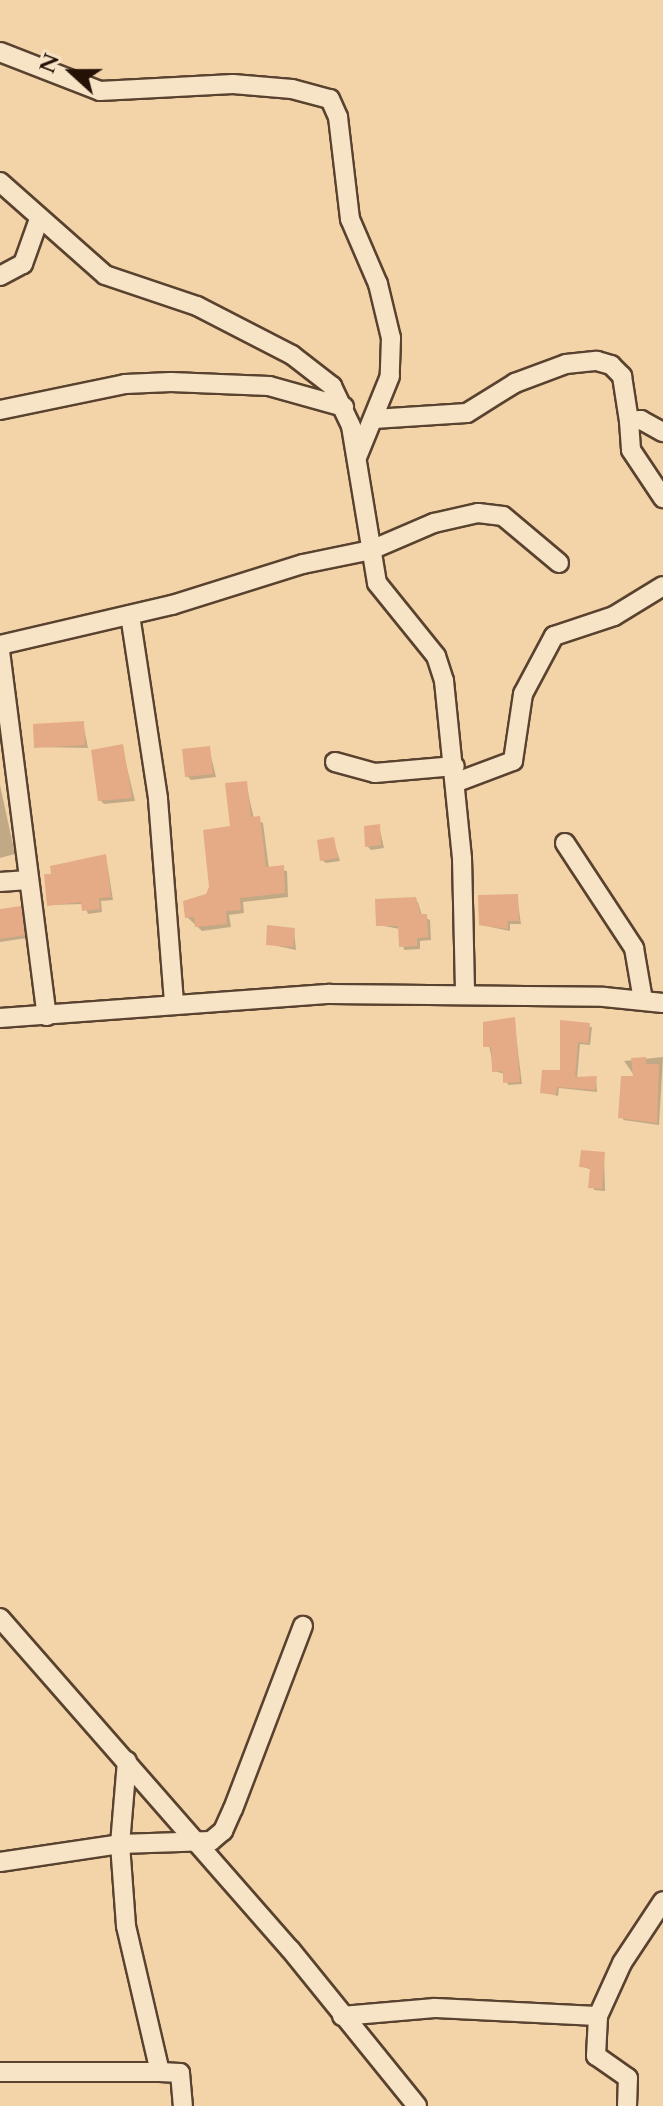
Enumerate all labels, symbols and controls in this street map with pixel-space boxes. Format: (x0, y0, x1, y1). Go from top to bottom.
north arrow (32, 32, 112, 112)
text: N (32, 49, 67, 78)

